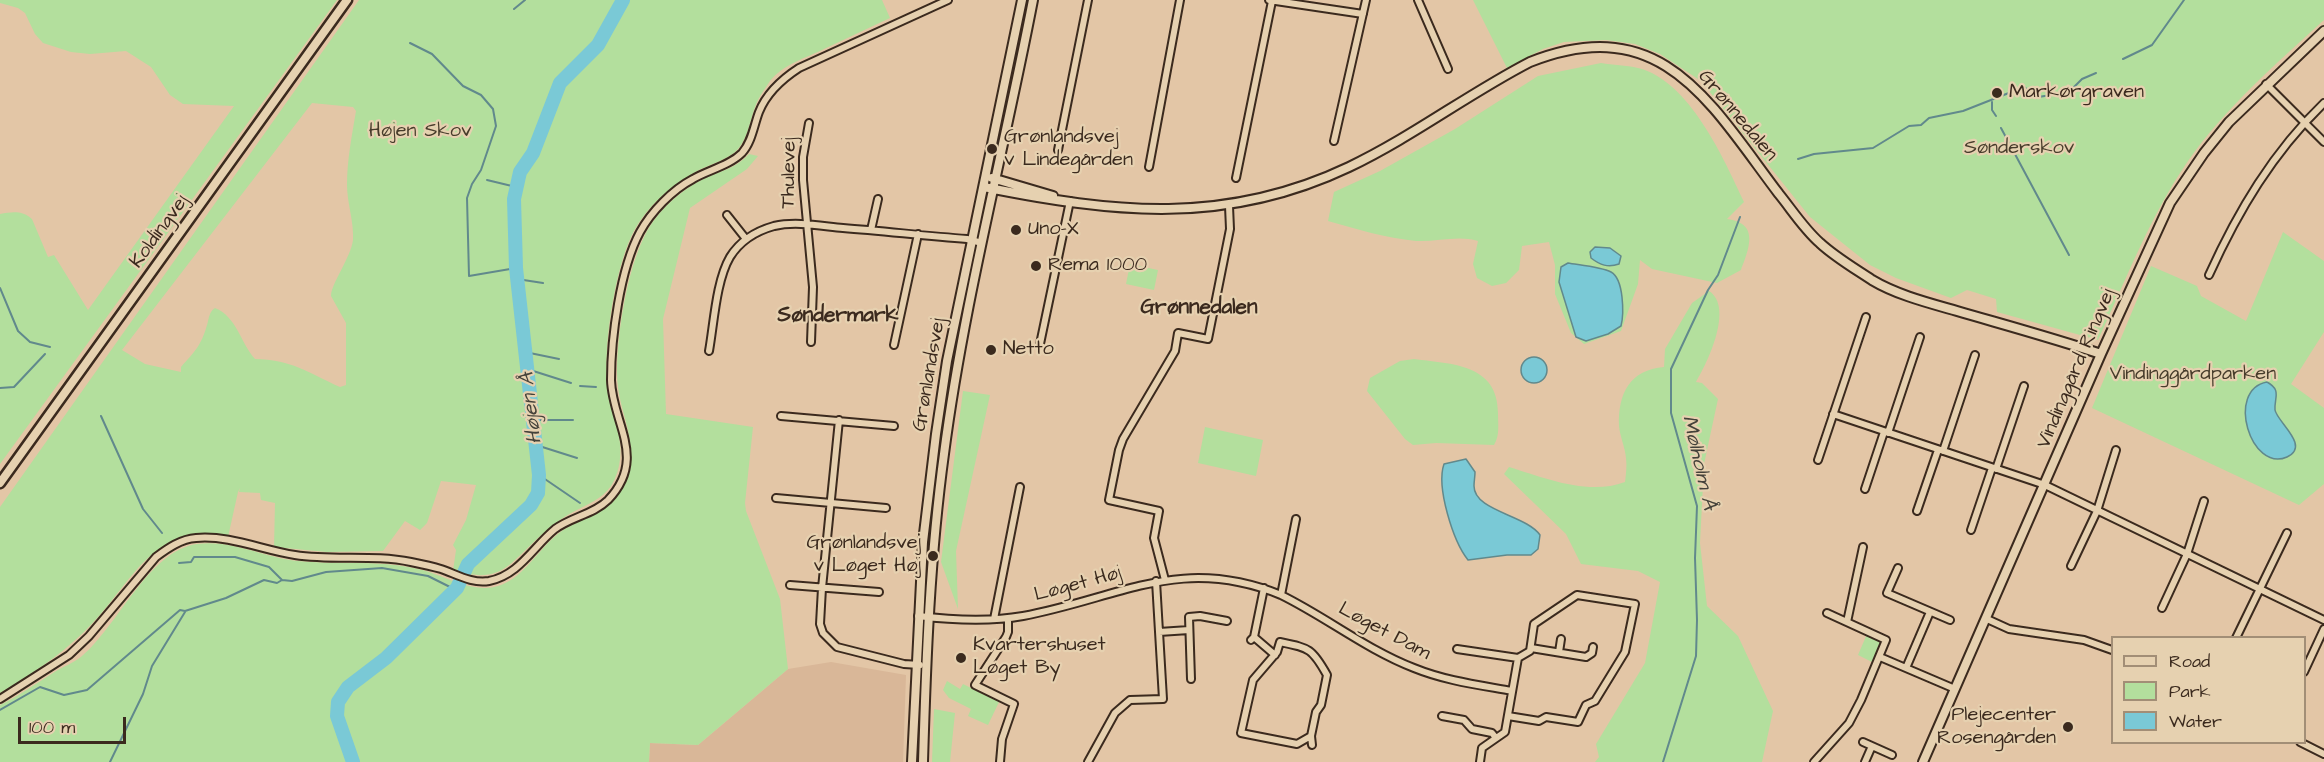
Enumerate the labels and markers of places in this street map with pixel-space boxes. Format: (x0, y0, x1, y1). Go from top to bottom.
place label: Markørgraven (2009, 81, 2144, 105)
marker: Markørgraven (1990, 86, 2004, 100)
place label: Grønlandsvej v Lindegården (1004, 126, 1133, 173)
marker: Grønlandsvej v Lindegården (985, 142, 999, 156)
place label: Uno-X (1028, 218, 1079, 242)
marker: Uno-X (1009, 223, 1023, 237)
place label: Rema 1000 (1048, 254, 1147, 278)
marker: Rema 1000 (1029, 259, 1043, 273)
place label: Netto (1003, 338, 1054, 362)
marker: Netto (984, 343, 998, 357)
place label: Grønlandsvej v Løget Høj (807, 532, 921, 579)
marker: Grønlandsvej v Løget Høj (926, 549, 940, 563)
place label: Kvartershuset Løget By (973, 634, 1106, 681)
marker: Kvartershuset Løget By (954, 651, 968, 665)
place label: Plejecenter Rosengården (1937, 704, 2056, 751)
marker: Plejecenter Rosengården (2061, 720, 2075, 734)

